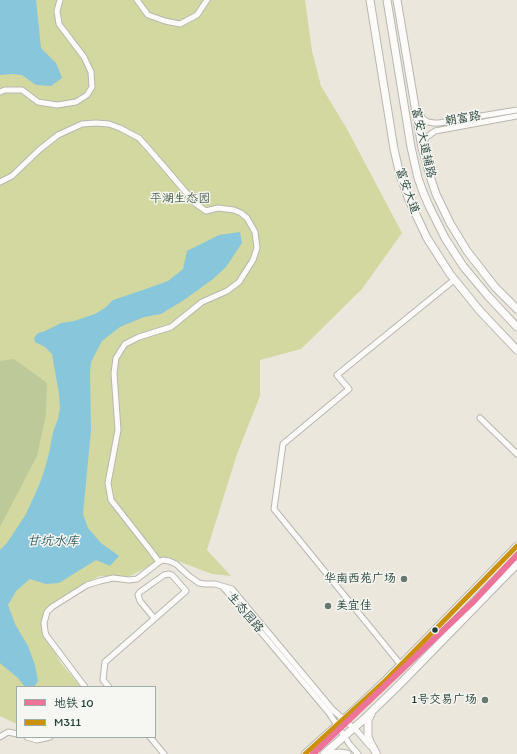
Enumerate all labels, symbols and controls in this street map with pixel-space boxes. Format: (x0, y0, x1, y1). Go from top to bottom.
street label: 富安大道辅路 (408, 106, 438, 180)
street label: 朝富路 (444, 109, 482, 129)
street label: 富安大道 (392, 166, 422, 216)
park label: 平湖生态园 (150, 192, 210, 206)
water label: 甘坑水库 (27, 534, 79, 550)
place label: 华南西苑广场 (324, 572, 396, 586)
marker: 华南西苑广场 (399, 574, 409, 584)
street label: 生态园路 (224, 590, 266, 636)
place label: 美宜佳 (336, 599, 372, 613)
marker: 美宜佳 (323, 601, 333, 611)
unlabelled marker (430, 625, 440, 635)
legend (16, 686, 156, 738)
place label: 1号交易广场 (411, 693, 477, 707)
marker: 1号交易广场 (480, 695, 490, 705)
text: 地铁 10 (54, 696, 94, 710)
text: M311 (54, 715, 81, 729)

